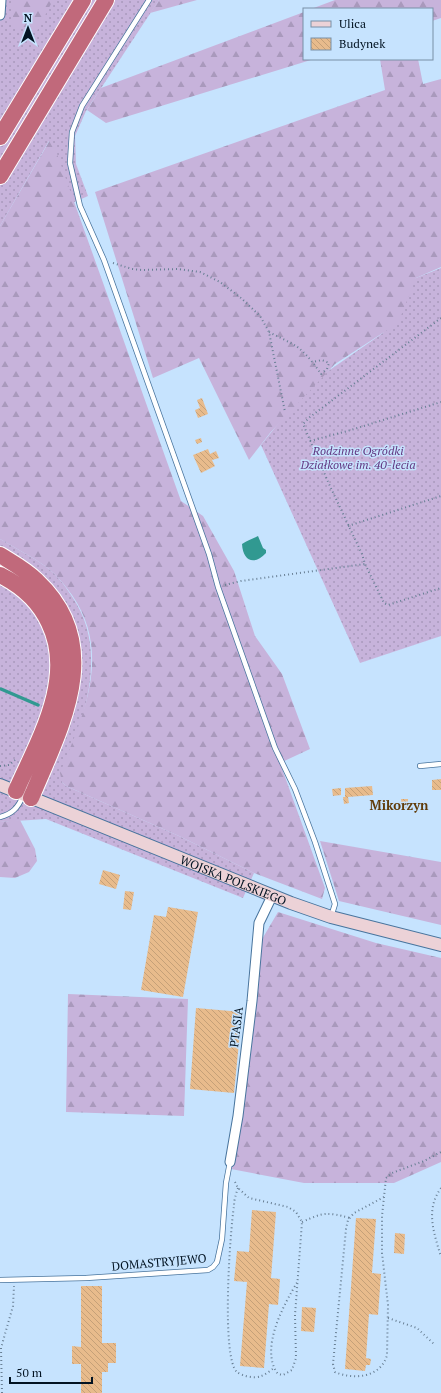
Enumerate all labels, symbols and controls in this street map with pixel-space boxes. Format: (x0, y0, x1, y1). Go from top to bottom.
north arrow (8, 8, 48, 48)
legend (303, 8, 433, 60)
text: N (24, 11, 33, 25)
text: Ulica (339, 16, 366, 31)
text: Budynek (339, 36, 386, 51)
park label: Rodzinne Ogródki Działkowe im. 40-lecia (299, 443, 416, 472)
district label: Mikorzyn (370, 796, 429, 814)
street label: WOJSKA POLSKIEGO (178, 851, 289, 908)
street label: PTASIA (226, 1005, 246, 1048)
street label: DOMASTRYJEWO (111, 1250, 207, 1274)
scale bar (10, 1359, 92, 1385)
text: 50 m (16, 1365, 43, 1380)

